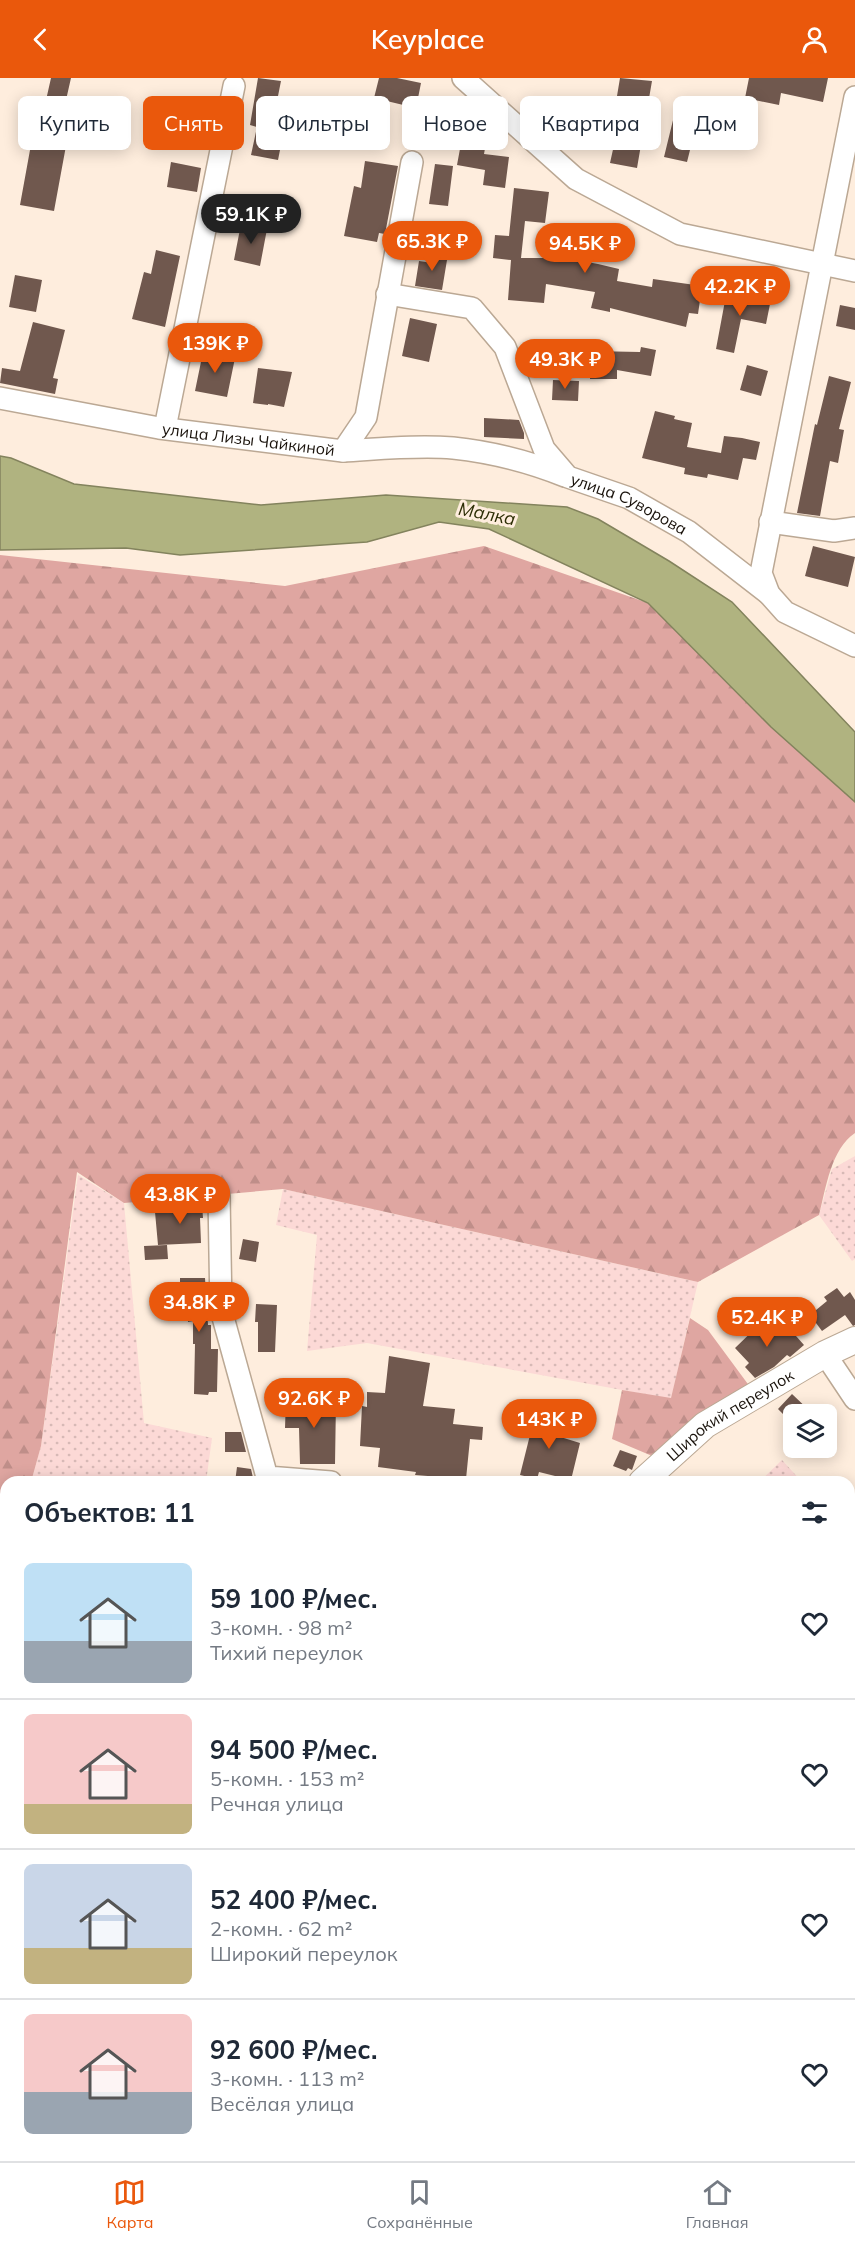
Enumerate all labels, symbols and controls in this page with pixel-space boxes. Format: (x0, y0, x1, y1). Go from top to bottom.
text: Keyplace (371, 22, 484, 56)
icon: back (24, 23, 57, 56)
icon: person (798, 23, 831, 56)
chip: Купить (18, 96, 131, 150)
chip: Снять (143, 96, 244, 150)
chip: Фильтры (256, 96, 390, 150)
chip: Новое (402, 96, 508, 150)
chip: Квартира (520, 96, 661, 150)
chip: Дом (673, 96, 758, 150)
pin: 59.1K ₽ (196, 194, 306, 245)
text: 59.1K ₽ (215, 201, 287, 226)
pin: 65.3K ₽ (377, 221, 487, 272)
pin: 94.5K ₽ (530, 223, 640, 274)
text: 65.3K ₽ (396, 228, 468, 253)
text: 94.5K ₽ (549, 230, 621, 255)
pin: 42.2K ₽ (685, 266, 795, 317)
text: 42.2K ₽ (704, 273, 776, 298)
pin: 139K ₽ (166, 323, 264, 374)
text: 139K ₽ (182, 330, 248, 355)
pin: 49.3K ₽ (510, 339, 620, 390)
text: 49.3K ₽ (529, 346, 601, 371)
street label: улица Лизы Чайкиной (161, 418, 336, 460)
street label: улица Суворова (568, 469, 691, 539)
water label: Малка (457, 497, 518, 530)
pin: 43.8K ₽ (125, 1174, 235, 1225)
text: 43.8K ₽ (144, 1181, 216, 1206)
pin: 34.8K ₽ (144, 1282, 254, 1333)
text: 34.8K ₽ (163, 1289, 235, 1314)
pin: 52.4K ₽ (712, 1297, 822, 1348)
text: 52.4K ₽ (731, 1304, 803, 1329)
street label: Широкий переулок (662, 1365, 797, 1465)
pin: 92.6K ₽ (259, 1378, 369, 1429)
text: 92.6K ₽ (278, 1385, 350, 1410)
pin: 143K ₽ (500, 1399, 598, 1450)
map controls (783, 1404, 837, 1458)
button: layers (783, 1404, 837, 1458)
text: 143K ₽ (516, 1406, 582, 1431)
text: Объектов: 11 (24, 1496, 195, 1529)
icon: filters (798, 1496, 831, 1529)
text: 59 100 ₽/мес. (210, 1582, 377, 1615)
icon: home (72, 1587, 144, 1659)
icon: heart (798, 1607, 831, 1640)
text: 3-комн. · 98 m² (210, 1615, 352, 1640)
text: Тихий переулок (210, 1640, 363, 1665)
text: 94 500 ₽/мес. (210, 1733, 377, 1766)
icon: home (72, 1738, 144, 1810)
icon: heart (798, 1758, 831, 1791)
text: 5-комн. · 153 m² (210, 1766, 364, 1791)
text: Речная улица (210, 1791, 344, 1816)
text: 52 400 ₽/мес. (210, 1883, 377, 1916)
icon: home (72, 1888, 144, 1960)
icon: heart (798, 1908, 831, 1941)
text: 2-комн. · 62 m² (210, 1916, 352, 1941)
text: Широкий переулок (210, 1941, 398, 1966)
text: 92 600 ₽/мес. (210, 2033, 377, 2066)
icon: home (72, 2038, 144, 2110)
icon: heart (798, 2058, 831, 2091)
text: 3-комн. · 113 m² (210, 2066, 364, 2091)
text: Весёлая улица (210, 2091, 354, 2116)
tab: Карта (106, 2176, 154, 2232)
tab: Сохранённые (366, 2176, 473, 2232)
tab: Главная (686, 2176, 749, 2232)

